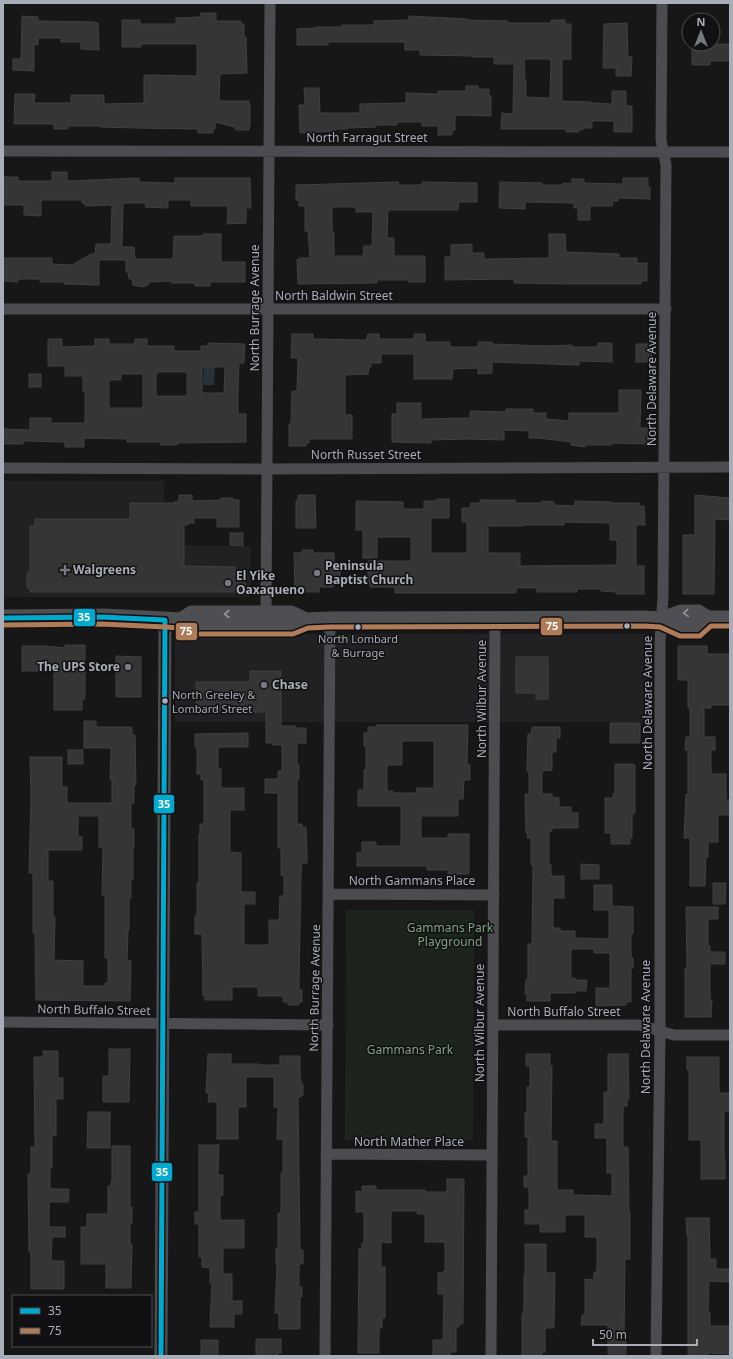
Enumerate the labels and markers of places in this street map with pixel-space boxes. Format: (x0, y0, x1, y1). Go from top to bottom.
place label: Peninsula Baptist Church (325, 557, 413, 588)
place label: Walgreens (73, 561, 136, 578)
marker: Walgreens (60, 565, 70, 575)
place label: El Yike Oaxaqueno (236, 567, 305, 598)
marker: Peninsula Baptist Church (312, 568, 322, 578)
marker: El Yike Oaxaqueno (223, 578, 233, 588)
unlabelled marker (622, 621, 632, 631)
marker: North Lombard & Burrage (353, 622, 363, 632)
place label: North Lombard & Burrage (318, 631, 398, 660)
place label: The UPS Store (37, 658, 120, 675)
marker: The UPS Store (123, 662, 133, 672)
place label: Chase (272, 676, 308, 693)
marker: Chase (259, 680, 269, 690)
place label: North Greeley & Lombard Street (172, 687, 256, 716)
marker: North Greeley & Lombard Street (160, 696, 170, 706)

